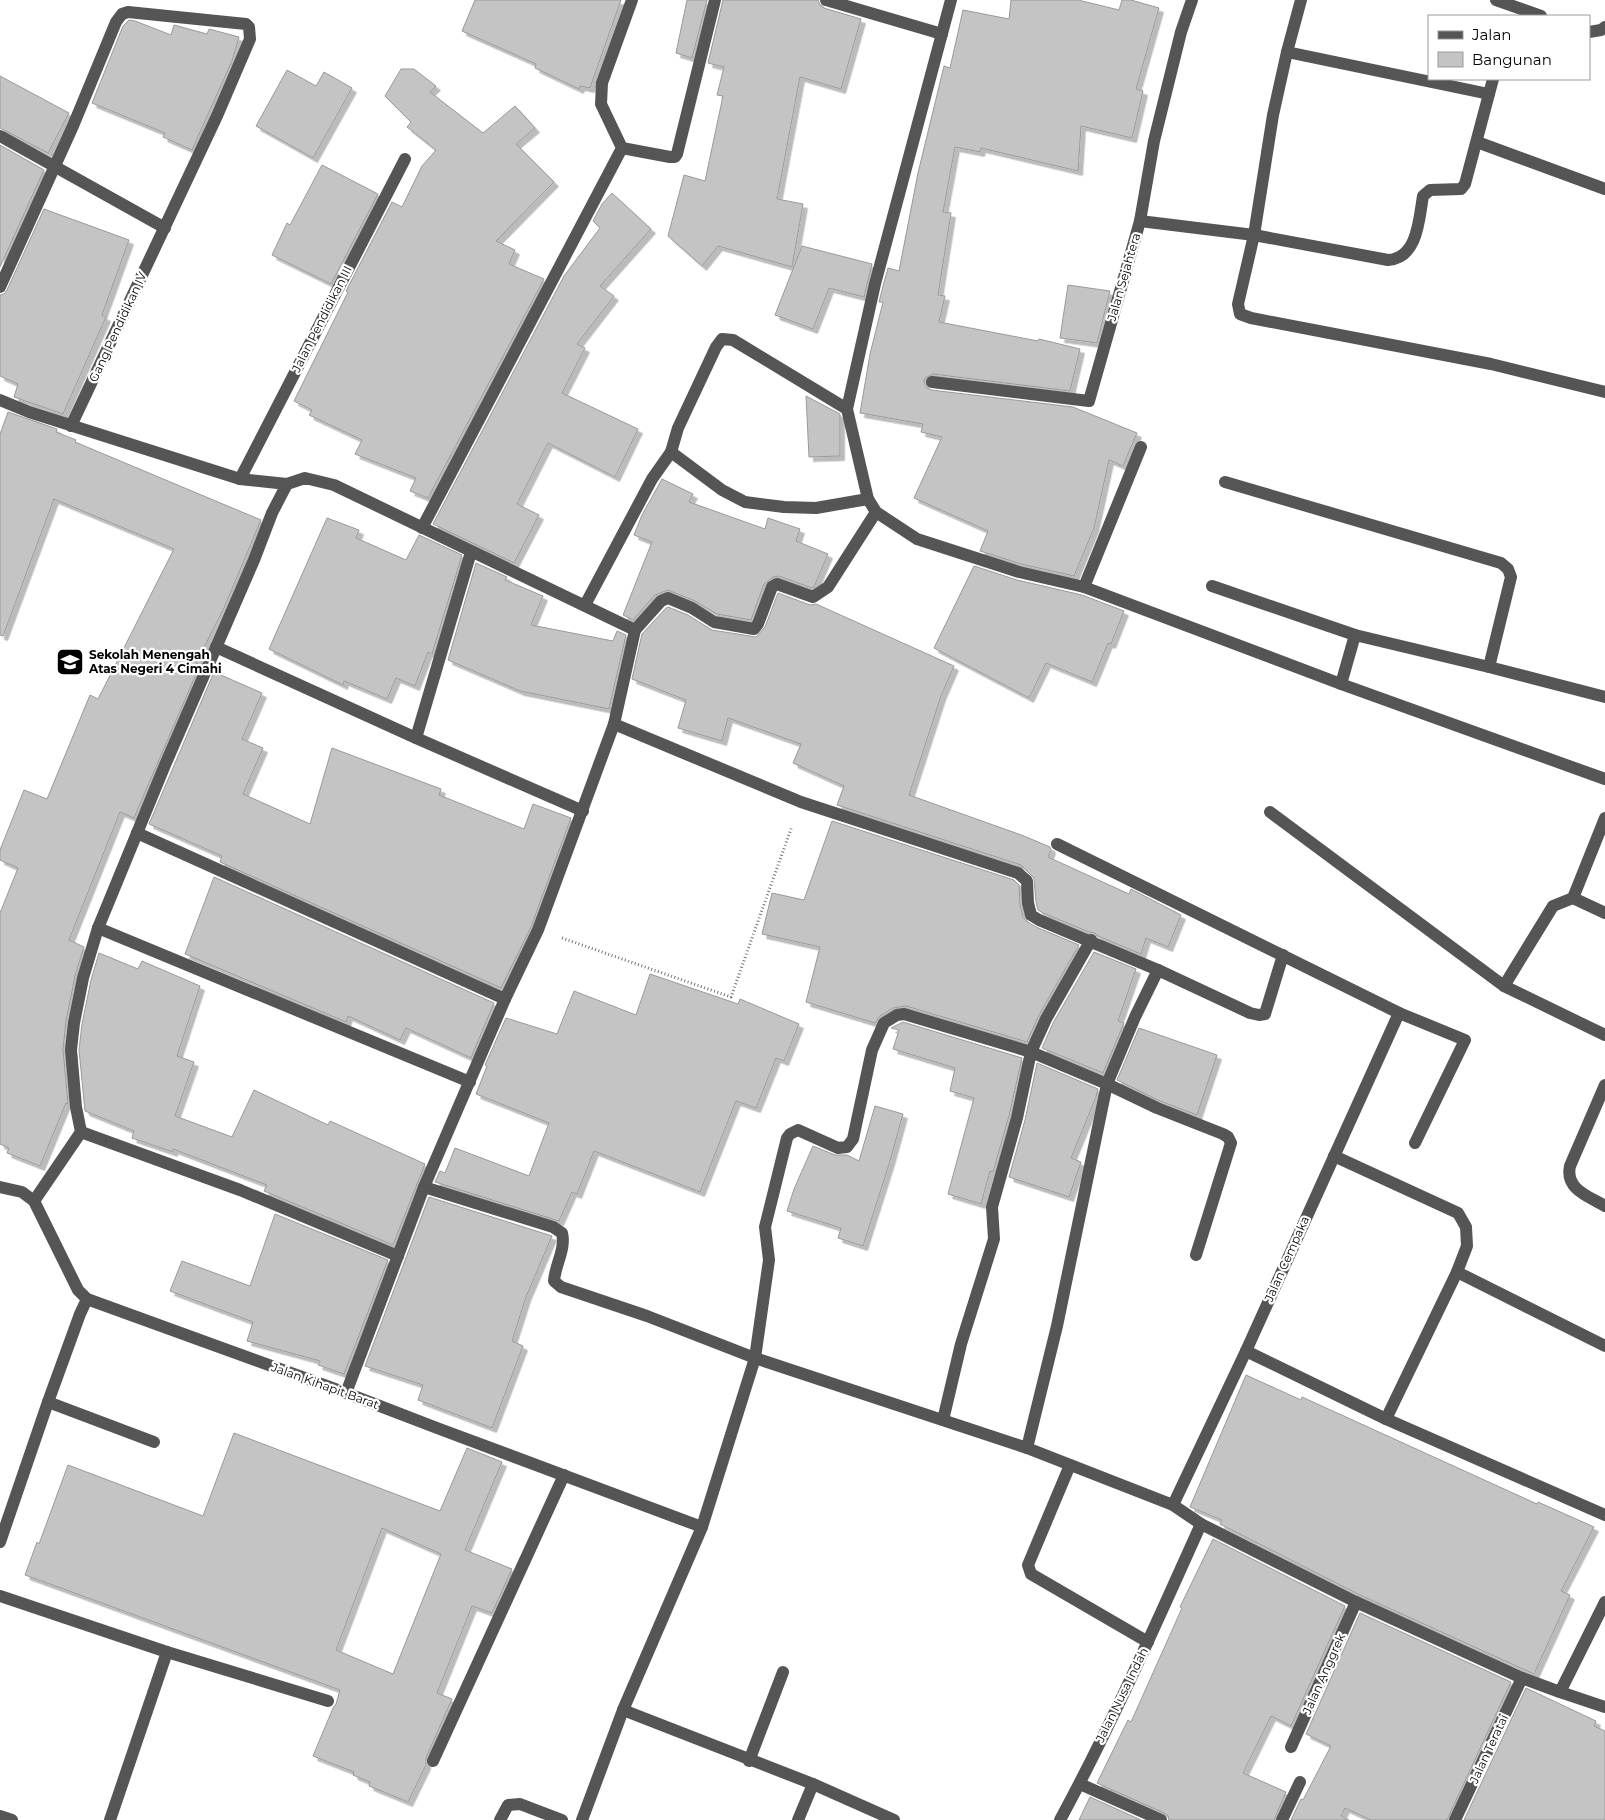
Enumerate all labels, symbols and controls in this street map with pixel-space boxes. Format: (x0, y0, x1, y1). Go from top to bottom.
legend (1428, 15, 1590, 80)
text: Jalan (1471, 25, 1511, 44)
text: Bangunan (1472, 50, 1552, 69)
street label: Jalan Sejahtera (1103, 231, 1143, 324)
street label: Jalan Pendidikan III (288, 263, 355, 375)
street label: Gang Pendidikan IV (85, 269, 150, 384)
school or university icon: Sekolah Menengah Atas Negeri 4 Cimahi (55, 647, 85, 677)
place label: Sekolah Menengah Atas Negeri 4 Cimahi (88, 647, 222, 676)
street label: Jalan Cempaka (1261, 1214, 1312, 1305)
street label: Jalan Kihapit Barat (268, 1359, 381, 1412)
street label: Jalan Anggrek (1299, 1630, 1348, 1717)
street label: Jalan Nusa Indah (1092, 1645, 1151, 1746)
street label: Jalan Teratai (1466, 1712, 1511, 1787)

